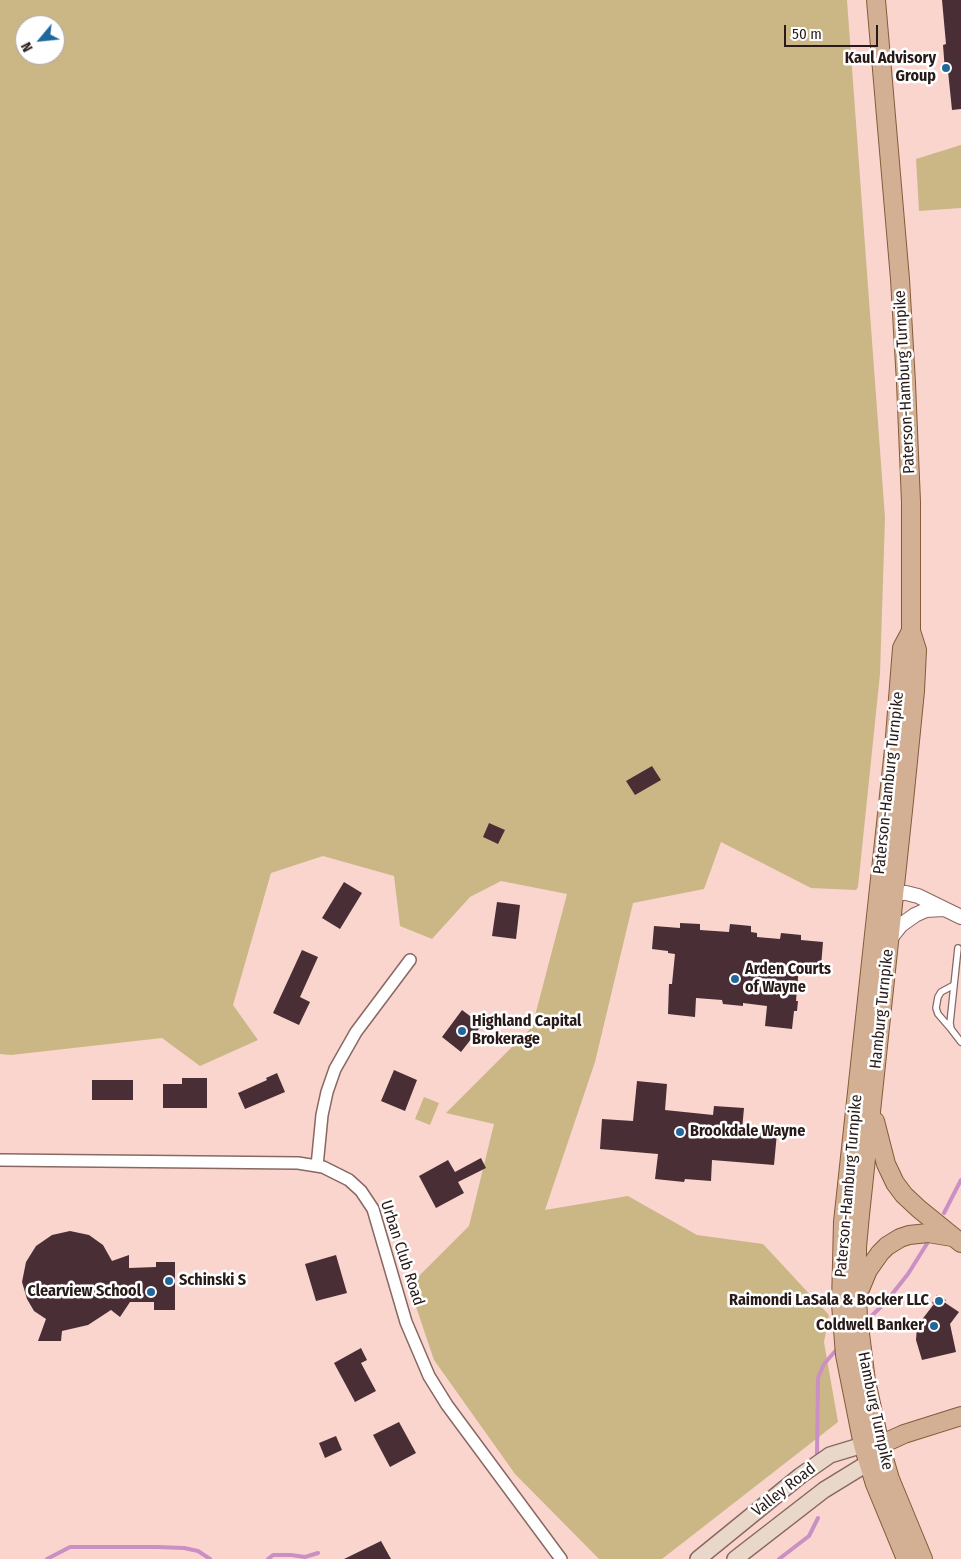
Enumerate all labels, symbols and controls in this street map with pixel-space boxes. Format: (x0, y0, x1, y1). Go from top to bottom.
north arrow (15, 15, 65, 65)
scale bar (786, 15, 880, 47)
text: 50 m (792, 25, 822, 43)
text: N (18, 39, 37, 55)
place label: Kaul Advisory Group (845, 49, 936, 87)
marker: Kaul Advisory Group (940, 62, 952, 74)
street label: Paterson-Hamburg Turnpike (891, 290, 919, 474)
street label: Paterson-Hamburg Turnpike (870, 691, 908, 875)
street label: Hamburg Turnpike (866, 948, 898, 1070)
place label: Arden Courts of Wayne (745, 960, 831, 998)
marker: Arden Courts of Wayne (729, 973, 741, 985)
place label: Highland Capital Brokerage (472, 1012, 581, 1050)
marker: Highland Capital Brokerage (456, 1025, 468, 1037)
street label: Paterson-Hamburg Turnpike (831, 1094, 867, 1278)
place label: Brookdale Wayne (690, 1122, 805, 1142)
marker: Brookdale Wayne (674, 1126, 686, 1138)
street label: Urban Club Road (376, 1198, 428, 1308)
place label: Schinski S (179, 1271, 246, 1291)
marker: Schinski S (163, 1275, 175, 1287)
place label: Clearview School (27, 1282, 141, 1302)
marker: Clearview School (145, 1286, 157, 1298)
place label: Raimondi LaSala & Bocker LLC (729, 1291, 929, 1311)
marker: Raimondi LaSala & Bocker LLC (933, 1295, 945, 1307)
place label: Coldwell Banker (816, 1316, 924, 1336)
marker: Coldwell Banker (928, 1320, 940, 1332)
street label: Hamburg Turnpike (853, 1350, 897, 1472)
street label: Valley Road (748, 1459, 820, 1521)

